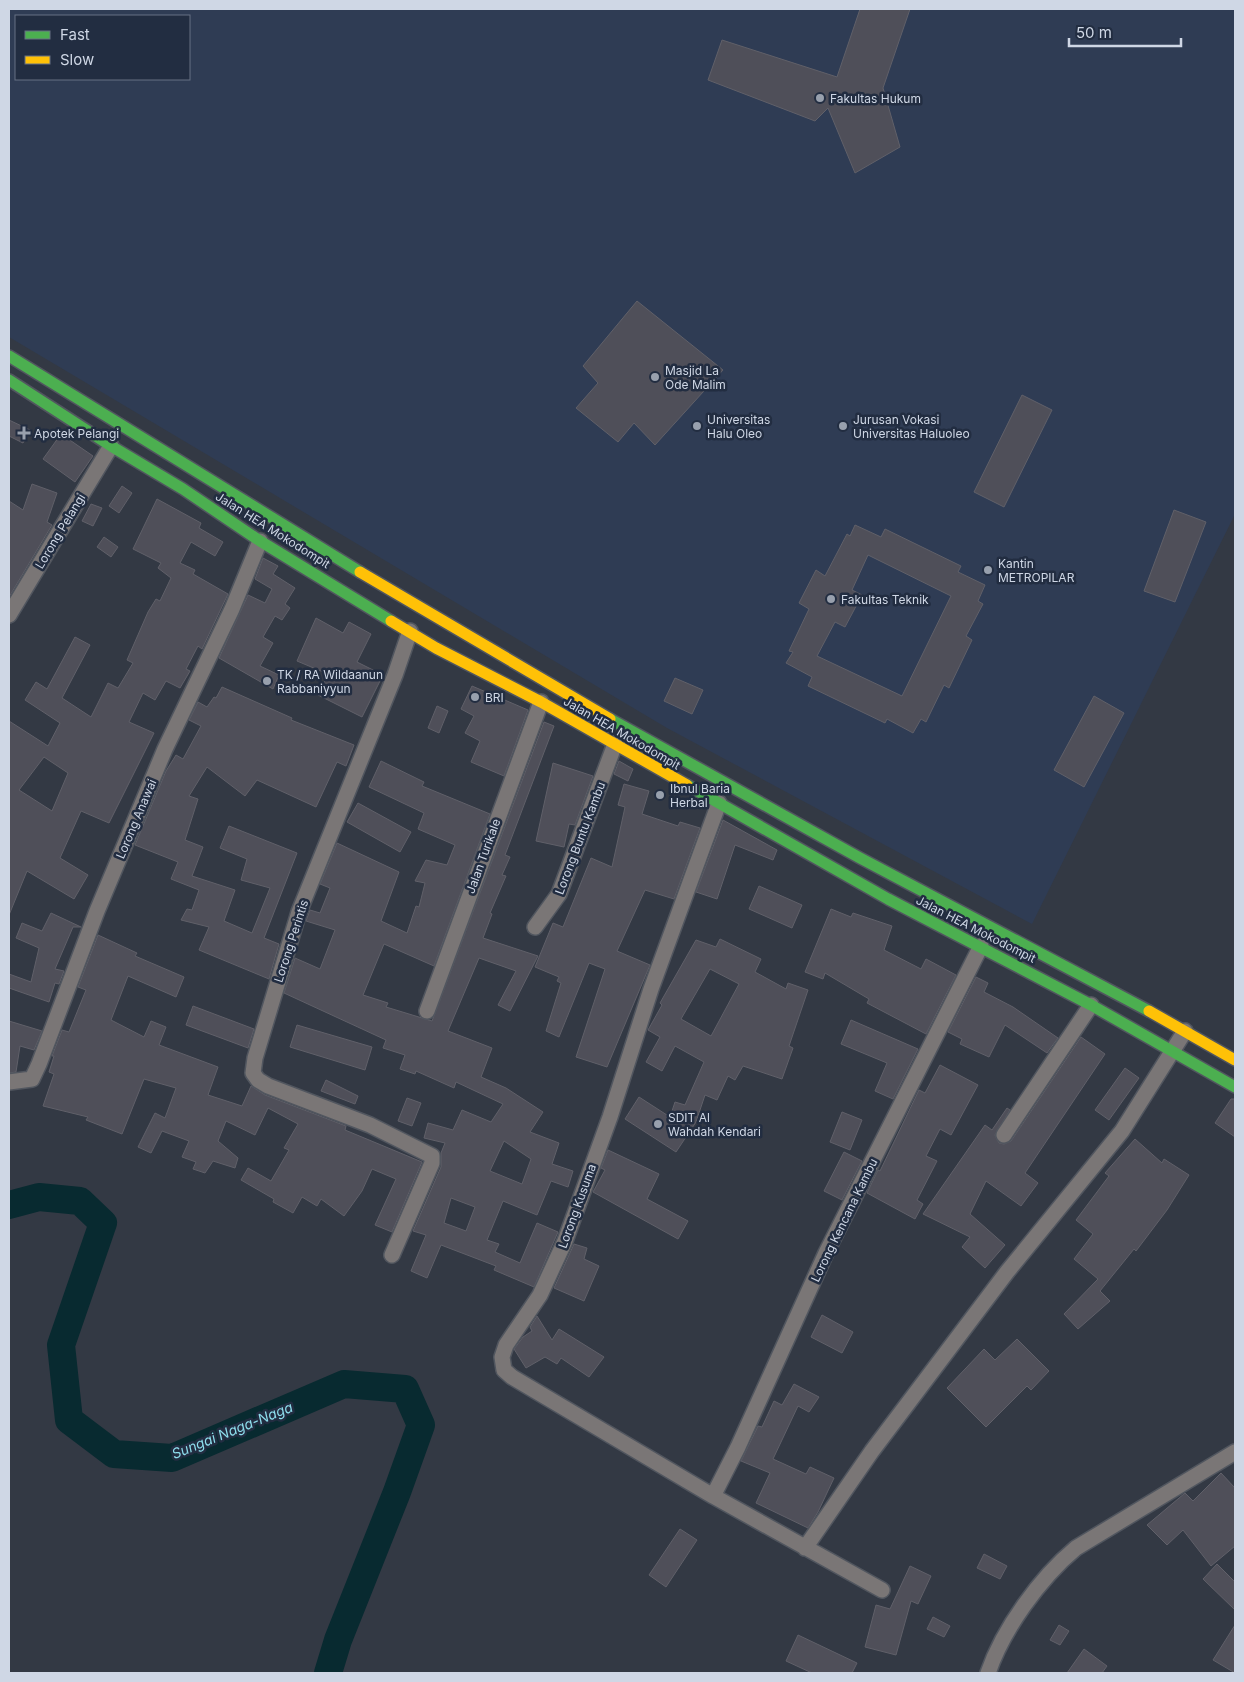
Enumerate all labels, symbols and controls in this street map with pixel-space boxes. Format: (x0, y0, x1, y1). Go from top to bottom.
legend (15, 15, 190, 80)
scale bar (1069, 15, 1182, 47)
text: 50 m (1076, 23, 1112, 42)
text: Fast (60, 25, 90, 44)
text: Slow (60, 50, 94, 69)
place label: Fakultas Hukum (830, 91, 921, 106)
marker: Fakultas Hukum (814, 92, 826, 104)
place label: Masjid La Ode Malim (665, 363, 726, 392)
marker: Masjid La Ode Malim (649, 371, 661, 383)
place label: Universitas Halu Oleo (707, 412, 770, 441)
place label: Jurusan Vokasi Universitas Haluoleo (853, 412, 970, 441)
marker: Universitas Halu Oleo (691, 420, 703, 432)
marker: Jurusan Vokasi Universitas Haluoleo (837, 420, 849, 432)
place label: Apotek Pelangi (34, 426, 119, 441)
marker: Apotek Pelangi (18, 427, 30, 439)
street label: Jalan HEA Mokodompit (213, 489, 333, 571)
street label: Lorong Pelangi (32, 491, 88, 571)
place label: Kantin METROPILAR (998, 556, 1075, 585)
marker: Kantin METROPILAR (982, 564, 994, 576)
place label: Fakultas Teknik (841, 592, 929, 607)
marker: Fakultas Teknik (825, 593, 837, 605)
place label: TK / RA Wildaanun Rabbaniyyun (277, 667, 383, 696)
marker: TK / RA Wildaanun Rabbaniyyun (261, 675, 273, 687)
place label: BRI (485, 690, 504, 705)
marker: BRI (469, 691, 481, 703)
street label: Jalan HEA Mokodompit (561, 693, 683, 773)
street label: Lorong Anawai (113, 777, 160, 861)
street label: Lorong Buntu Kambu (552, 780, 608, 896)
place label: Ibnul Baria Herbal (670, 781, 730, 810)
marker: Ibnul Baria Herbal (654, 789, 666, 801)
street label: Jalan Turikale (463, 817, 503, 895)
street label: Jalan HEA Mokodompit (914, 892, 1038, 966)
street label: Lorong Perintis (271, 898, 311, 984)
place label: SDIT Al Wahdah Kendari (668, 1110, 761, 1139)
marker: SDIT Al Wahdah Kendari (652, 1118, 664, 1130)
street label: Lorong Kencana Kambu (808, 1156, 880, 1284)
street label: Lorong Kusuma (555, 1162, 599, 1250)
water label: Sungai Naga-Naga (169, 1398, 295, 1462)

